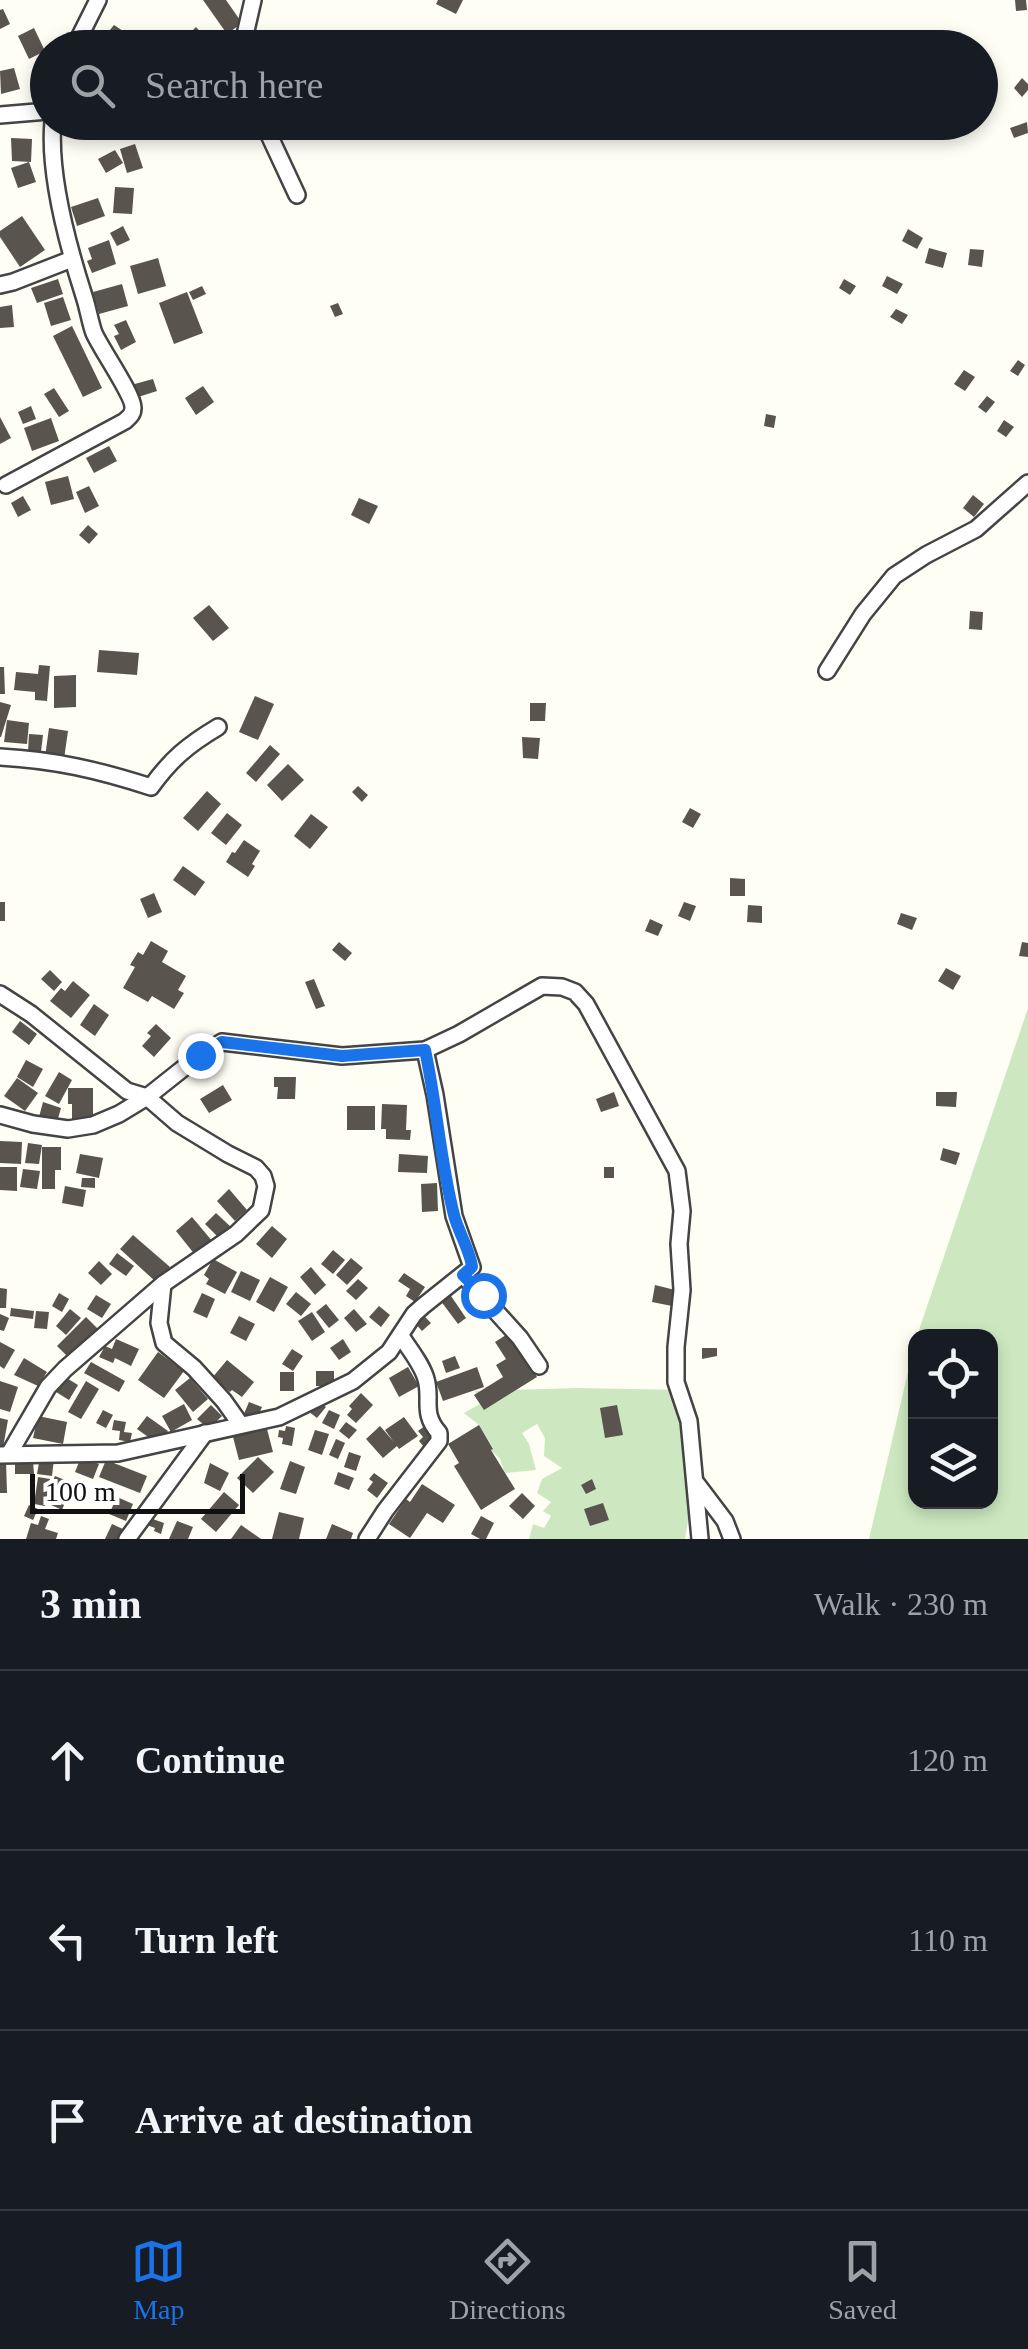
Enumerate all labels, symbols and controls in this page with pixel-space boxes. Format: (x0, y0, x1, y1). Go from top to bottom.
search box (30, 30, 998, 140)
icon: search (65, 58, 120, 113)
text: Search here (145, 64, 323, 106)
route end (178, 1033, 224, 1079)
route start (461, 1273, 507, 1319)
map controls (908, 1329, 998, 1509)
button: locate (908, 1329, 998, 1419)
button: layers (908, 1419, 998, 1509)
scale bar (30, 1469, 245, 1514)
text: 100 m (45, 1476, 116, 1507)
text: 3 min (40, 1581, 142, 1627)
text: Walk · 230 m (814, 1586, 988, 1622)
icon: ahead (40, 1733, 95, 1788)
text: Continue (135, 1739, 285, 1781)
text: 120 m (907, 1742, 988, 1778)
icon: left (40, 1913, 95, 1968)
text: Turn left (135, 1919, 278, 1961)
text: 110 m (908, 1922, 988, 1958)
icon: arrive (40, 2093, 95, 2148)
text: Arrive at destination (135, 2099, 473, 2141)
tab: Map (131, 2234, 186, 2326)
tab: Directions (449, 2234, 566, 2326)
tab: Saved (828, 2234, 897, 2326)

